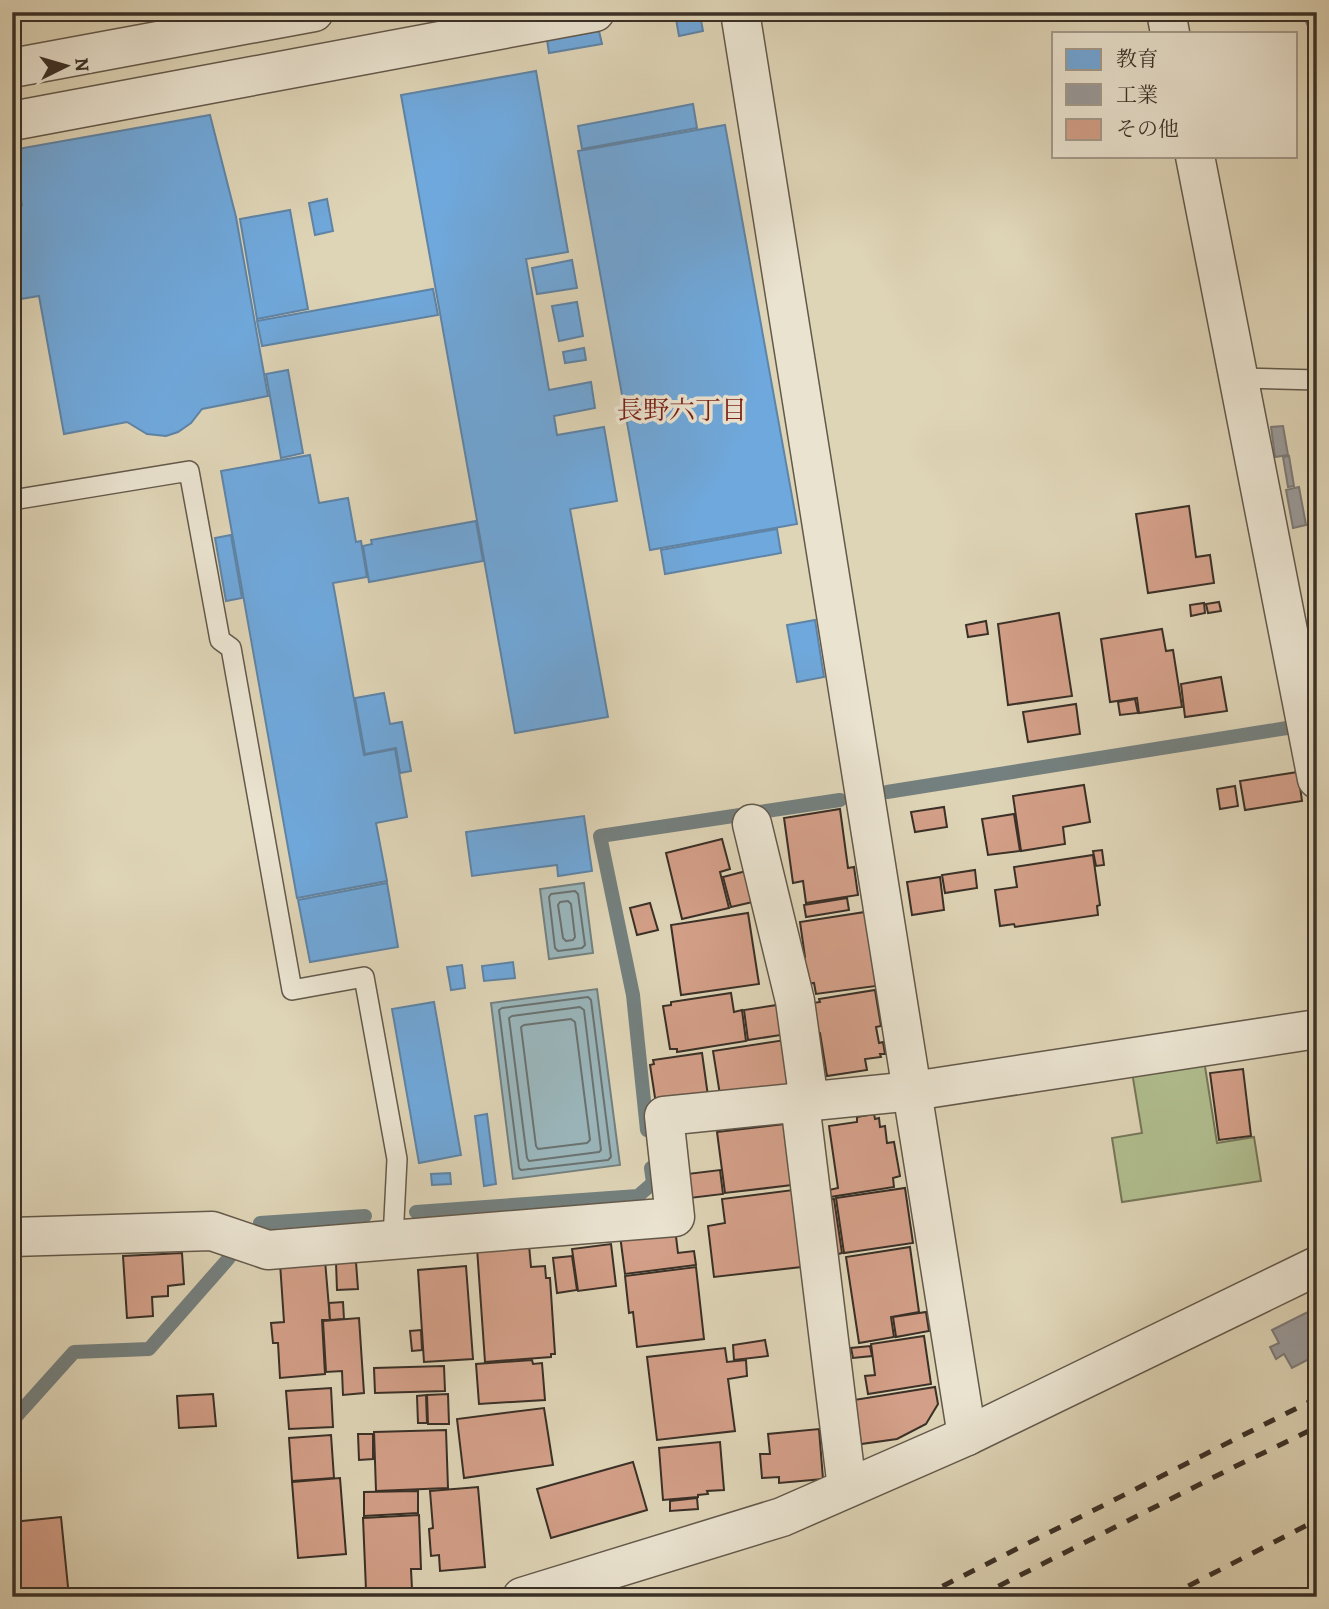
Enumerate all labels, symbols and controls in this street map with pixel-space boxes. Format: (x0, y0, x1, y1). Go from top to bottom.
north arrow (32, 32, 102, 102)
legend (1052, 32, 1298, 158)
text: 教育 (1116, 45, 1158, 73)
text: N (68, 57, 96, 73)
text: 工業 (1116, 81, 1158, 109)
text: その他 (1116, 115, 1179, 143)
district label: 長野六丁目 (617, 393, 747, 428)

